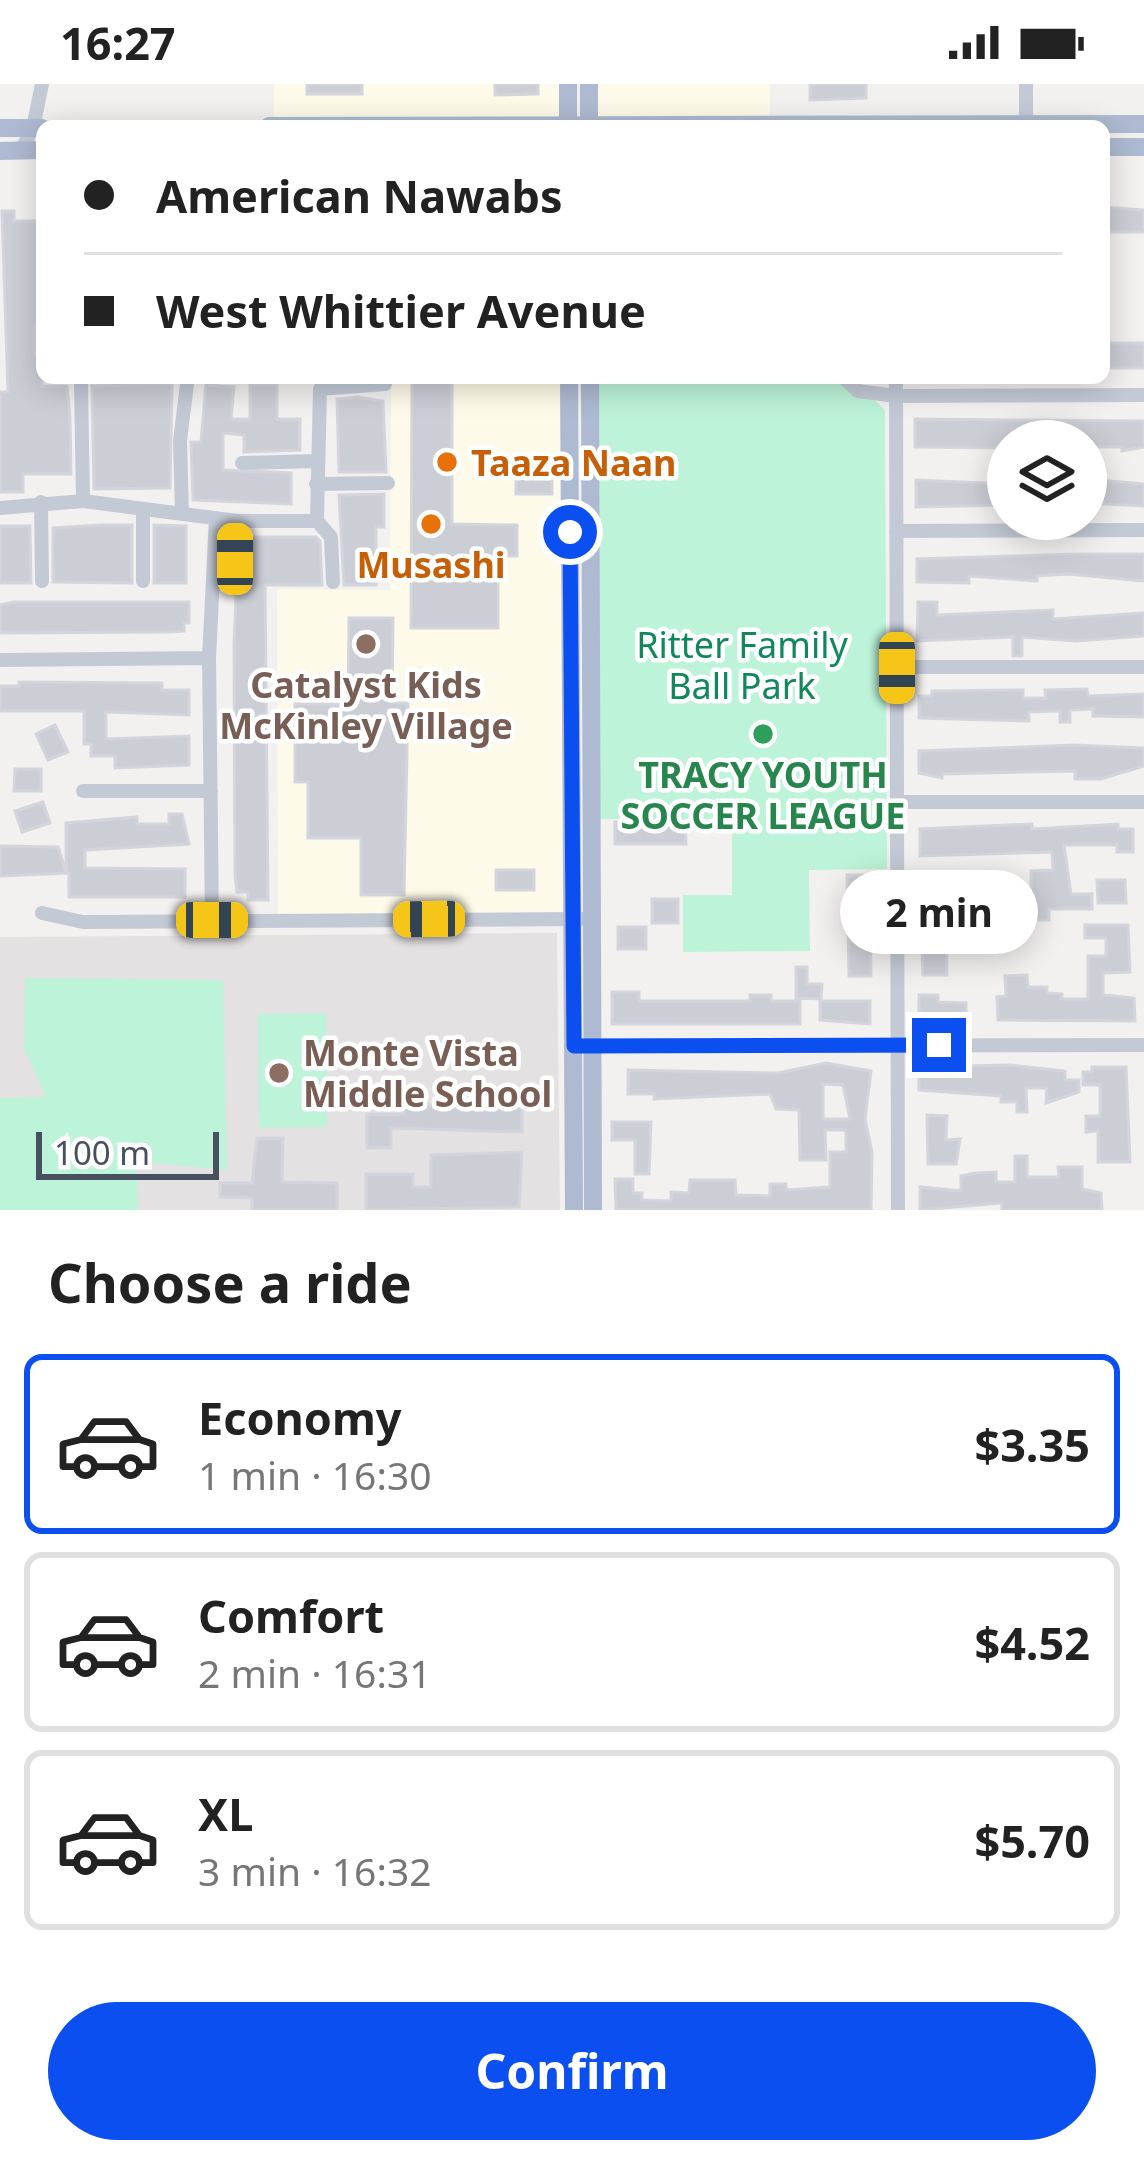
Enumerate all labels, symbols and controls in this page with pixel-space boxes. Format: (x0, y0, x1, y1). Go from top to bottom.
text: 16:27 (60, 12, 176, 73)
text: American Nawabs (156, 165, 563, 226)
text: West Whittier Avenue (156, 280, 646, 341)
map controls (987, 420, 1107, 540)
button: layers (987, 420, 1107, 540)
place label: Taaza Naan (471, 438, 677, 487)
marker: Taaza Naan (434, 449, 460, 475)
route start (543, 505, 597, 559)
marker: Musashi (418, 511, 444, 537)
car (217, 523, 253, 595)
place label: Musashi (356, 540, 506, 589)
park label: Ritter Family Ball Park (636, 620, 848, 710)
marker: Catalyst Kids McKinley Village (353, 631, 379, 657)
car (879, 632, 915, 704)
place label: Catalyst Kids McKinley Village (219, 660, 513, 750)
marker: TRACY YOUTH SOCCER LEAGUE (750, 721, 776, 747)
place label: TRACY YOUTH SOCCER LEAGUE (621, 750, 905, 840)
callout: 2 min (840, 871, 1038, 955)
text: 2 min (885, 885, 993, 938)
car (393, 900, 465, 938)
car (176, 902, 248, 938)
route end (912, 1018, 966, 1072)
place label: Monte Vista Middle School (303, 1028, 552, 1118)
marker: Monte Vista Middle School (266, 1060, 292, 1086)
scale bar (36, 1126, 219, 1179)
text: 100 m (54, 1130, 150, 1175)
text: Choose a ride (48, 1245, 412, 1319)
text: Economy (198, 1387, 402, 1448)
icon: car (54, 1390, 162, 1498)
text: $3.35 (974, 1414, 1090, 1475)
text: 1 min · 16:30 (198, 1448, 432, 1501)
text: Comfort (198, 1585, 384, 1646)
icon: car (54, 1588, 162, 1696)
text: $4.52 (974, 1612, 1090, 1673)
text: 2 min · 16:31 (198, 1646, 432, 1699)
text: XL (198, 1783, 253, 1844)
icon: car (54, 1786, 162, 1894)
text: $5.70 (974, 1810, 1090, 1871)
text: 3 min · 16:32 (198, 1844, 432, 1897)
button: Confirm (48, 2002, 1096, 2140)

